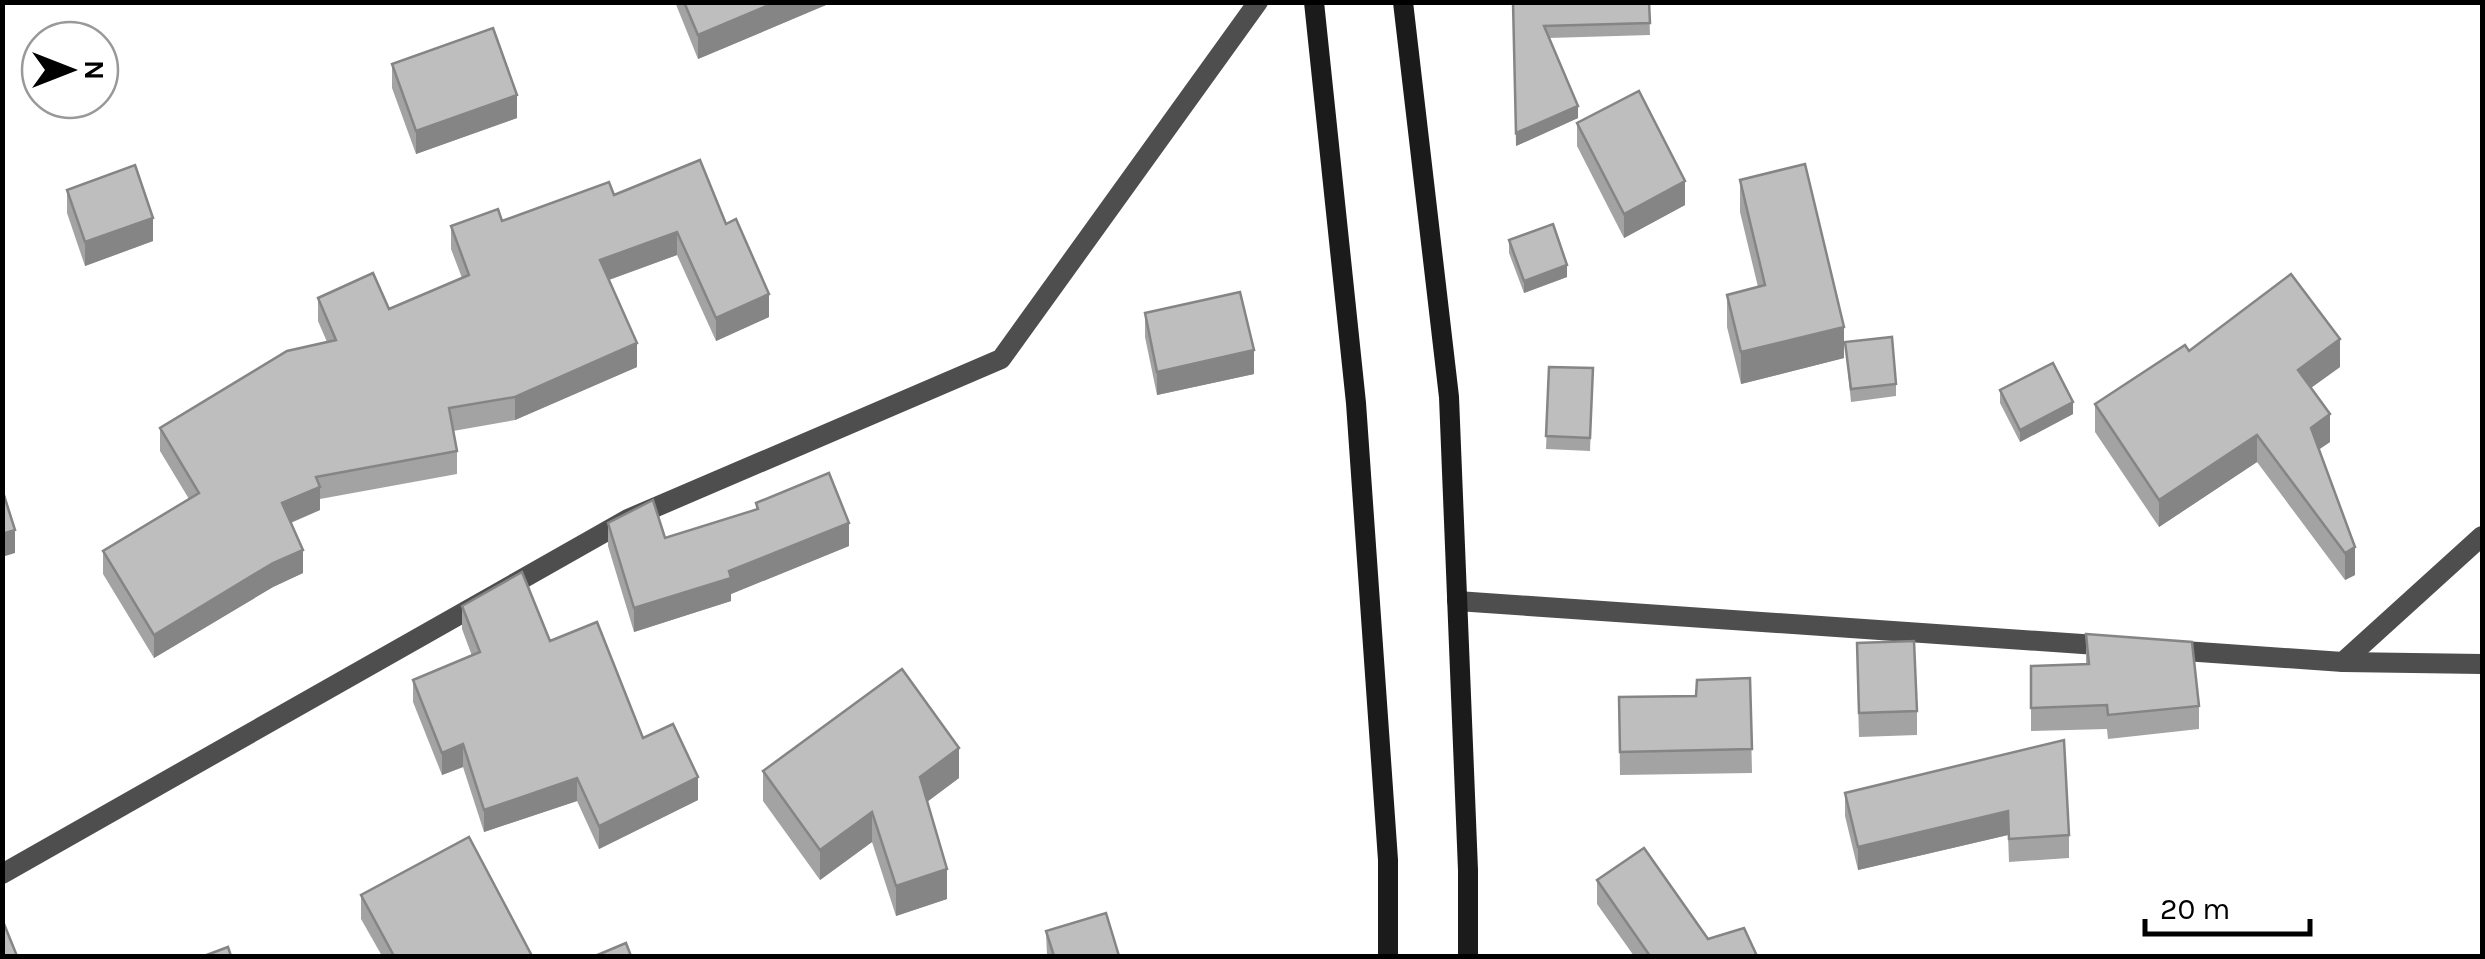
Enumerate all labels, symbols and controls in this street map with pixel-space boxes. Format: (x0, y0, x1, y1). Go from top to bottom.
north arrow (20, 20, 120, 120)
text: N (78, 60, 111, 80)
scale bar (2145, 874, 2310, 936)
text: 20 m (2160, 891, 2230, 927)

